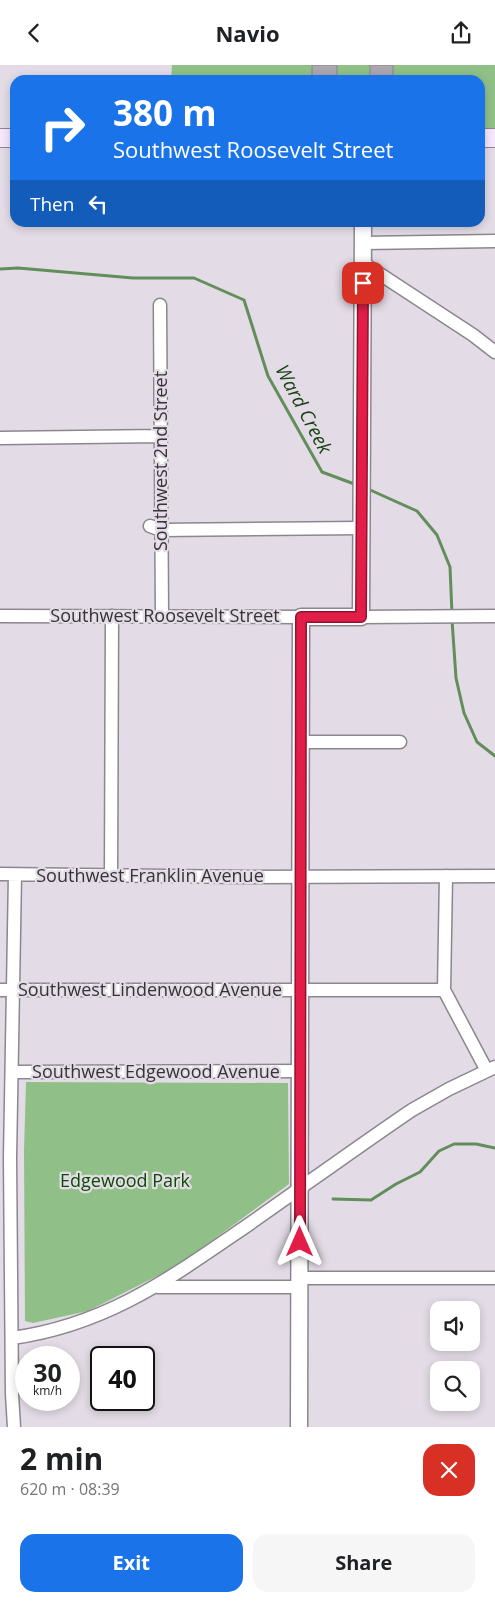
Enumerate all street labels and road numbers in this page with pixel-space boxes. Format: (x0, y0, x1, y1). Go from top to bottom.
street label: Southwest 2nd Street (148, 371, 172, 551)
street label: Southwest Roosevelt Street (50, 603, 280, 627)
street label: Southwest Franklin Avenue (36, 863, 264, 887)
street label: Southwest Lindenwood Avenue (18, 977, 282, 1001)
street label: Southwest Edgewood Avenue (32, 1059, 280, 1083)

